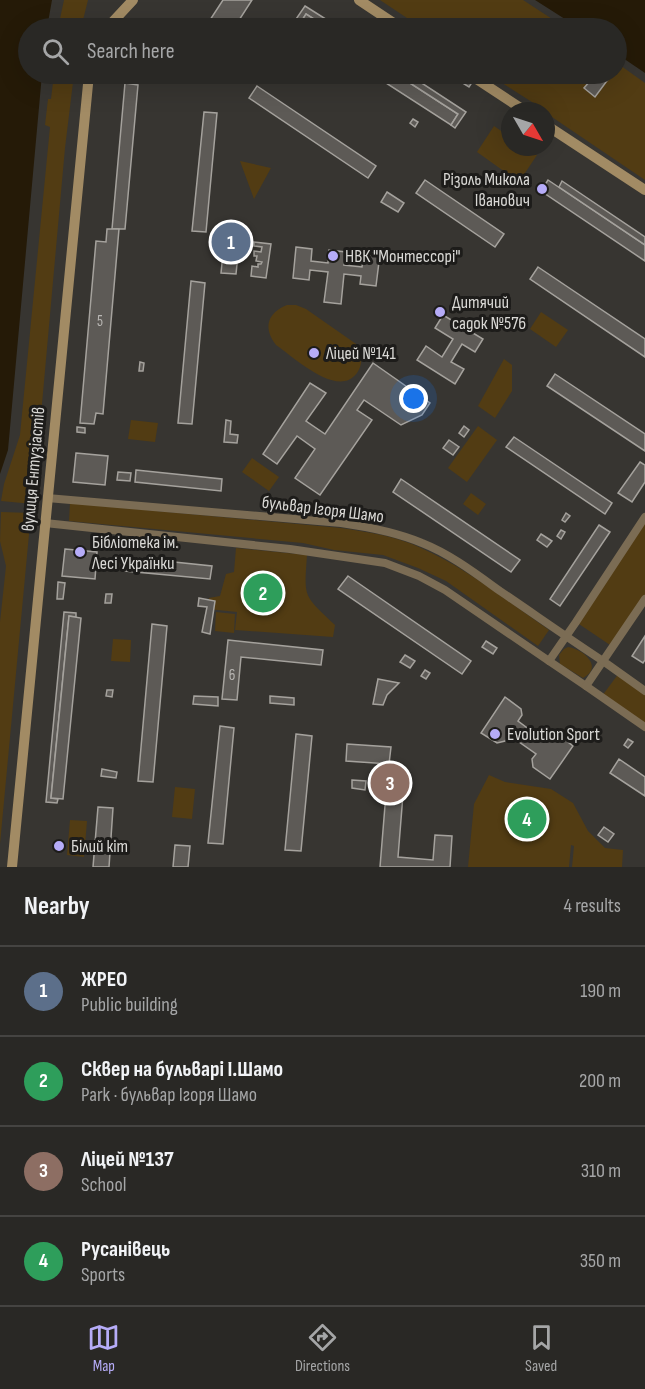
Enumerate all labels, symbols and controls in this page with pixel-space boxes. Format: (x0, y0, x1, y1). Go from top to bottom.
search box (18, 18, 627, 84)
icon: search (39, 35, 72, 68)
text: Search here (87, 38, 174, 65)
north arrow (501, 102, 555, 156)
place label: Різоль Микола Іванович (443, 169, 530, 211)
marker: Різоль Микола Іванович (535, 182, 549, 196)
pin: 1 (212, 220, 250, 264)
place label: НВК "Монтессорі" (345, 246, 461, 267)
marker: НВК "Монтессорі" (326, 249, 340, 263)
place label: Дитячий садок №576 (452, 292, 526, 334)
marker: Дитячий садок №576 (433, 305, 447, 319)
house number: 5 (97, 312, 103, 331)
place label: Ліцей №141 (325, 343, 397, 364)
marker: Ліцей №141 (307, 346, 321, 360)
your location (399, 384, 428, 413)
street label: вулиця Ентузіастів (18, 406, 49, 532)
street label: бульвар Ігоря Шамо (261, 492, 385, 527)
place label: Бібліотека ім. Лесі Українки (91, 532, 179, 574)
marker: Бібліотека ім. Лесі Українки (73, 545, 87, 559)
pin: 2 (244, 570, 282, 616)
house number: 6 (229, 666, 235, 685)
place label: Evolution Sport (507, 724, 600, 745)
marker: Evolution Sport (488, 727, 502, 741)
pin: 3 (370, 760, 410, 806)
pin: 4 (508, 796, 546, 842)
place label: Білий кіт (71, 836, 128, 857)
marker: Білий кіт (52, 839, 66, 853)
text: Nearby (24, 891, 90, 922)
text: 4 results (564, 894, 621, 918)
text: ЖРЕО (81, 966, 127, 993)
text: 1 (40, 979, 47, 1003)
text: 190 m (580, 979, 621, 1003)
text: Public building (81, 993, 178, 1017)
text: Сквер на бульварі І.Шамо (81, 1056, 283, 1083)
text: 2 (39, 1069, 48, 1093)
text: 200 m (579, 1069, 621, 1093)
text: Park · бульвар Ігоря Шамо (81, 1083, 257, 1107)
text: Ліцей №137 (81, 1146, 174, 1173)
text: 3 (39, 1159, 48, 1183)
text: 310 m (581, 1159, 621, 1183)
text: School (81, 1173, 126, 1197)
text: Русанівець (81, 1236, 170, 1263)
text: 4 (39, 1249, 48, 1273)
text: 350 m (580, 1249, 621, 1273)
text: Sports (81, 1263, 125, 1287)
tab: Map (87, 1321, 120, 1376)
tab: Directions (295, 1321, 350, 1376)
tab: Saved (525, 1321, 558, 1376)

